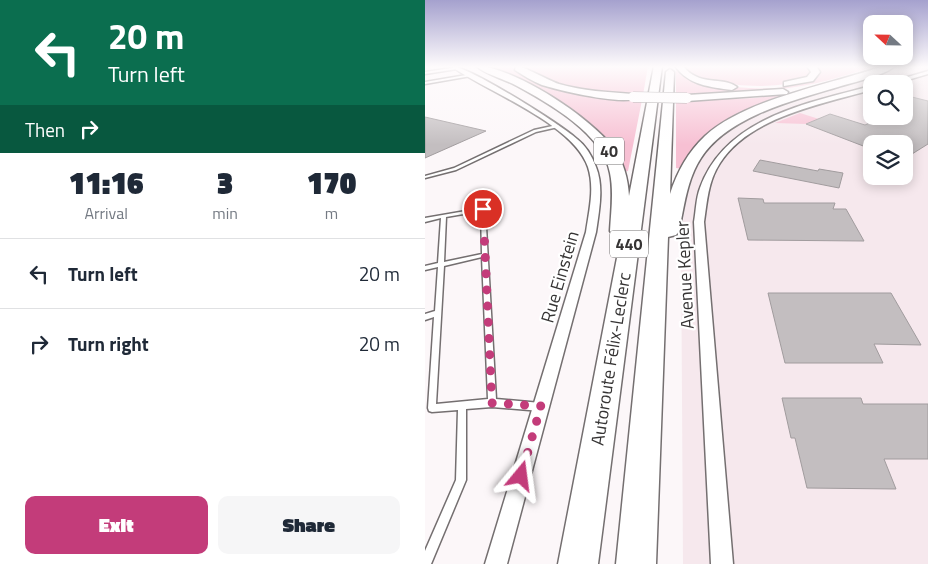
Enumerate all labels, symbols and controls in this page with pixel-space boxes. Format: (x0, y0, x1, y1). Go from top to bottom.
text: 20 m (108, 9, 184, 63)
north arrow (863, 15, 913, 65)
map controls (863, 15, 913, 185)
icon: left (25, 20, 90, 85)
text: Turn left (108, 57, 185, 91)
button: search (863, 75, 913, 125)
text: Then (25, 115, 65, 144)
icon: right (75, 115, 103, 143)
button: layers (863, 135, 913, 185)
road number: 40 (594, 138, 624, 164)
text: 11:16 (69, 160, 143, 206)
text: 3 (217, 160, 233, 206)
text: 170 (307, 160, 356, 206)
pin (462, 188, 504, 230)
icon: arrive (469, 195, 497, 223)
text: Arrival (84, 201, 128, 225)
text: min (212, 201, 238, 225)
text: m (325, 201, 338, 225)
street label: Avenue Kepler (668, 220, 701, 330)
street label: Rue Einstein (534, 228, 586, 326)
road number: 440 (610, 230, 648, 258)
text: Turn left (68, 259, 138, 288)
text: 20 m (359, 259, 400, 288)
icon: left (25, 260, 53, 288)
street label: Autoroute Félix-Leclerc (583, 270, 638, 447)
text: Turn right (68, 329, 149, 358)
text: 20 m (359, 329, 400, 358)
icon: right (25, 330, 53, 358)
position arrow (494, 449, 546, 501)
button: Exit (25, 496, 208, 554)
button: Share (218, 496, 400, 554)

